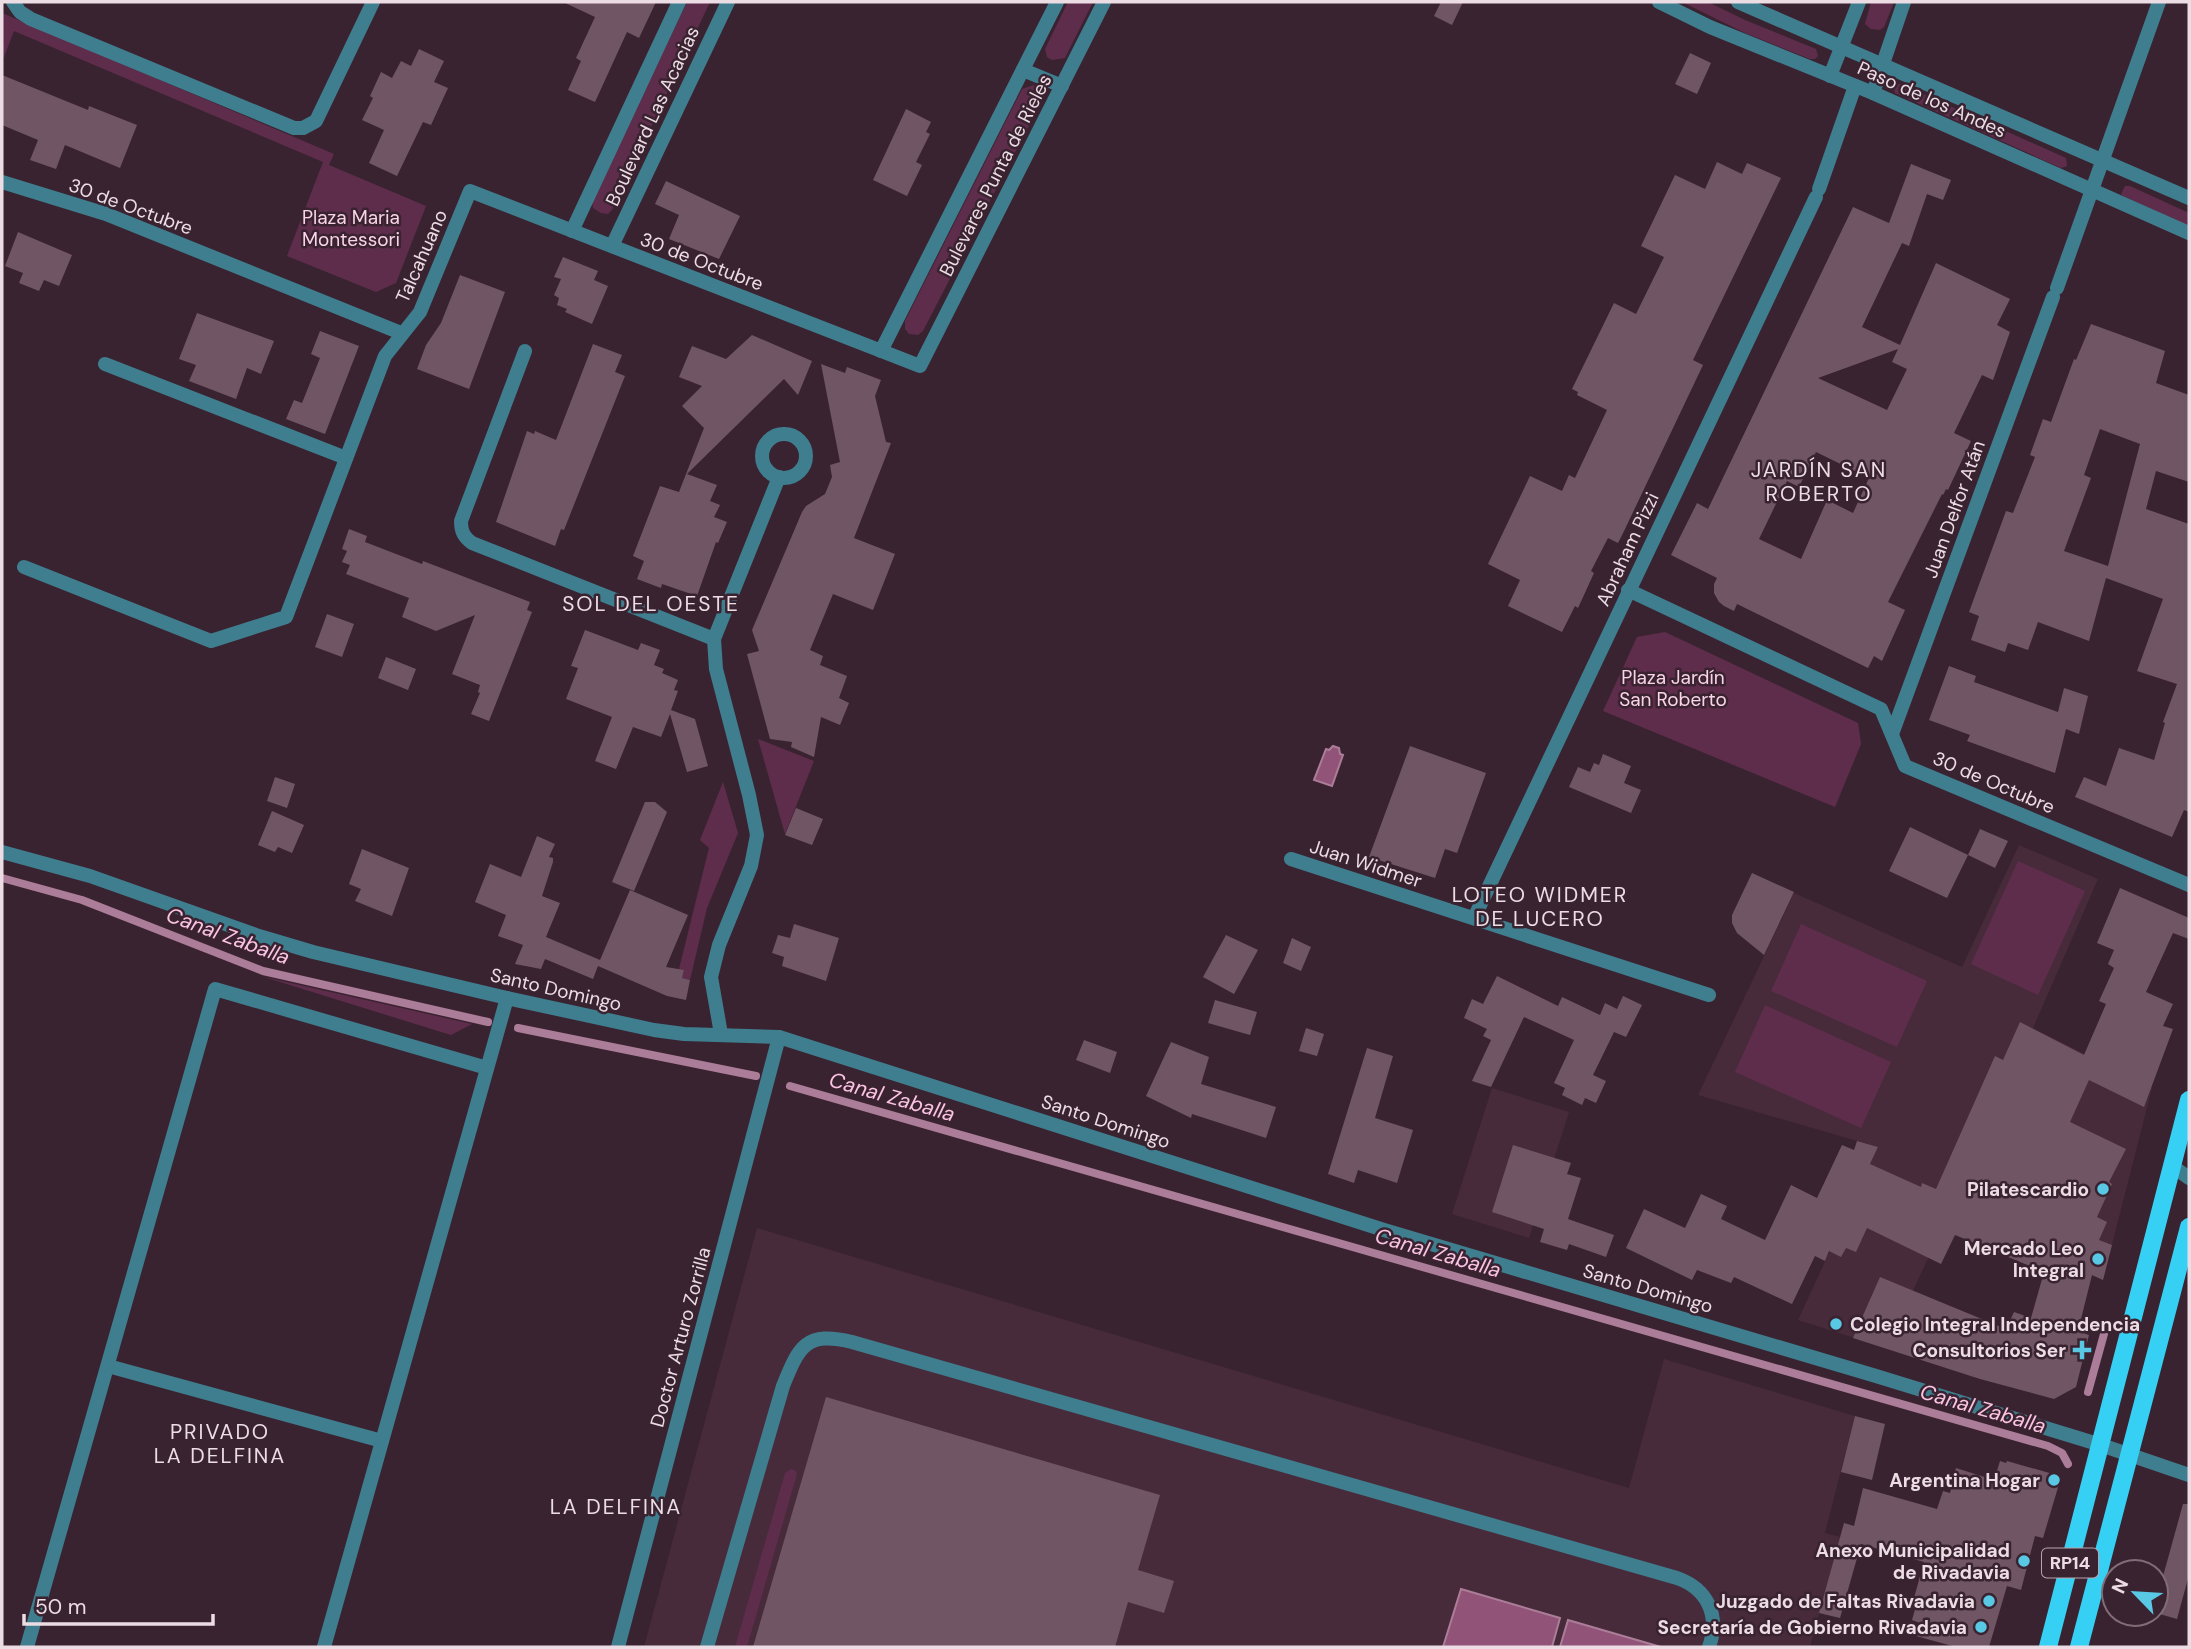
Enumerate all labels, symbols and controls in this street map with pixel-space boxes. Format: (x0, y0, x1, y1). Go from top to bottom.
street label: Boulevard Las Acacias (600, 22, 705, 210)
street label: Paso de los Andes (1853, 55, 2010, 143)
street label: Bulevares Punta de Rieles (934, 70, 1057, 280)
street label: 30 de Octubre (65, 172, 196, 240)
park label: Plaza Maria Montessori (302, 205, 400, 252)
street label: Talcahuano (390, 206, 453, 307)
street label: 30 de Octubre (637, 226, 767, 296)
street label: Juan Delfor Atán (1918, 437, 1991, 581)
district label: JARDÍN SAN ROBERTO (1751, 456, 1887, 508)
street label: Abraham Pizzi (1590, 488, 1665, 610)
district label: SOL DEL OESTE (562, 590, 740, 618)
park label: Plaza Jardín San Roberto (1619, 665, 1727, 712)
street label: 30 de Octubre (1929, 746, 2059, 819)
street label: Juan Widmer (1307, 834, 1425, 893)
district label: LOTEO WIDMER DE LUCERO (1452, 881, 1628, 933)
water label: Canal Zaballa (162, 901, 294, 971)
street label: Santo Domingo (488, 962, 624, 1017)
water label: Canal Zaballa (826, 1066, 958, 1128)
street label: Santo Domingo (1038, 1089, 1173, 1154)
place label: Pilatescardio (1967, 1177, 2089, 1202)
marker: Pilatescardio (2095, 1181, 2111, 1197)
water label: Canal Zaballa (1372, 1222, 1504, 1284)
place label: Mercado Leo Integral (1964, 1236, 2084, 1283)
street label: Doctor Arturo Zorrilla (644, 1244, 717, 1430)
marker: Mercado Leo Integral (2090, 1251, 2106, 1267)
street label: Santo Domingo (1580, 1258, 1716, 1319)
place label: Colegio Integral Independencia (1850, 1312, 2140, 1337)
marker: Colegio Integral Independencia (1828, 1316, 1844, 1332)
place label: Consultorios Ser (1912, 1338, 2066, 1363)
marker: Consultorios Ser (2072, 1340, 2092, 1360)
water label: Canal Zaballa (1917, 1378, 2049, 1440)
district label: PRIVADO LA DELFINA (154, 1418, 286, 1470)
place label: Argentina Hogar (1889, 1468, 2040, 1493)
marker: Argentina Hogar (2046, 1472, 2062, 1488)
district label: LA DELFINA (550, 1493, 682, 1521)
place label: Anexo Municipalidad de Rivadavia (1816, 1538, 2010, 1585)
road number: RP14 (2042, 1548, 2098, 1578)
marker: Anexo Municipalidad de Rivadavia (2016, 1553, 2032, 1569)
north arrow (2100, 1558, 2170, 1628)
text: N (2106, 1574, 2134, 1598)
scale bar (24, 1582, 214, 1626)
place label: Juzgado de Faltas Rivadavia (1716, 1589, 1975, 1614)
text: 50 m (35, 1593, 86, 1621)
marker: Juzgado de Faltas Rivadavia (1981, 1593, 1997, 1609)
place label: Secretaría de Gobierno Rivadavia (1658, 1615, 1967, 1640)
marker: Secretaría de Gobierno Rivadavia (1973, 1619, 1989, 1635)

